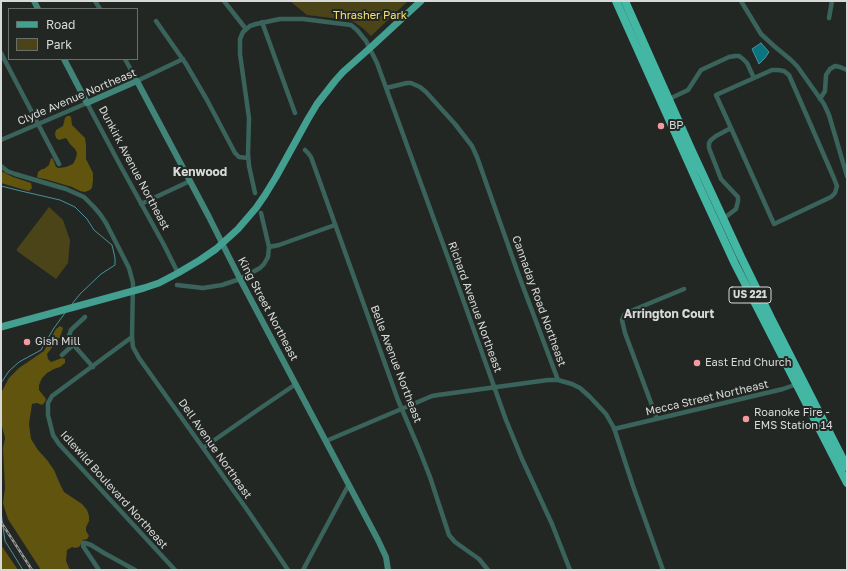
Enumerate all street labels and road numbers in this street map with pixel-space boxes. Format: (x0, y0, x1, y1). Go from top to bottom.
street label: Clyde Avenue Northeast (16, 66, 138, 128)
street label: Dunkirk Avenue Northeast (96, 104, 172, 232)
street label: Cannaday Road Northeast (509, 234, 569, 368)
street label: Richard Avenue Northeast (445, 240, 505, 374)
street label: King Street Northeast (235, 255, 301, 363)
road number: US 221 (729, 287, 771, 303)
street label: Belle Avenue Northeast (367, 303, 425, 425)
street label: Mecca Street Northeast (644, 377, 770, 419)
street label: Dell Avenue Northeast (175, 397, 255, 501)
street label: Idlewild Boulevard Northeast (58, 428, 170, 552)

